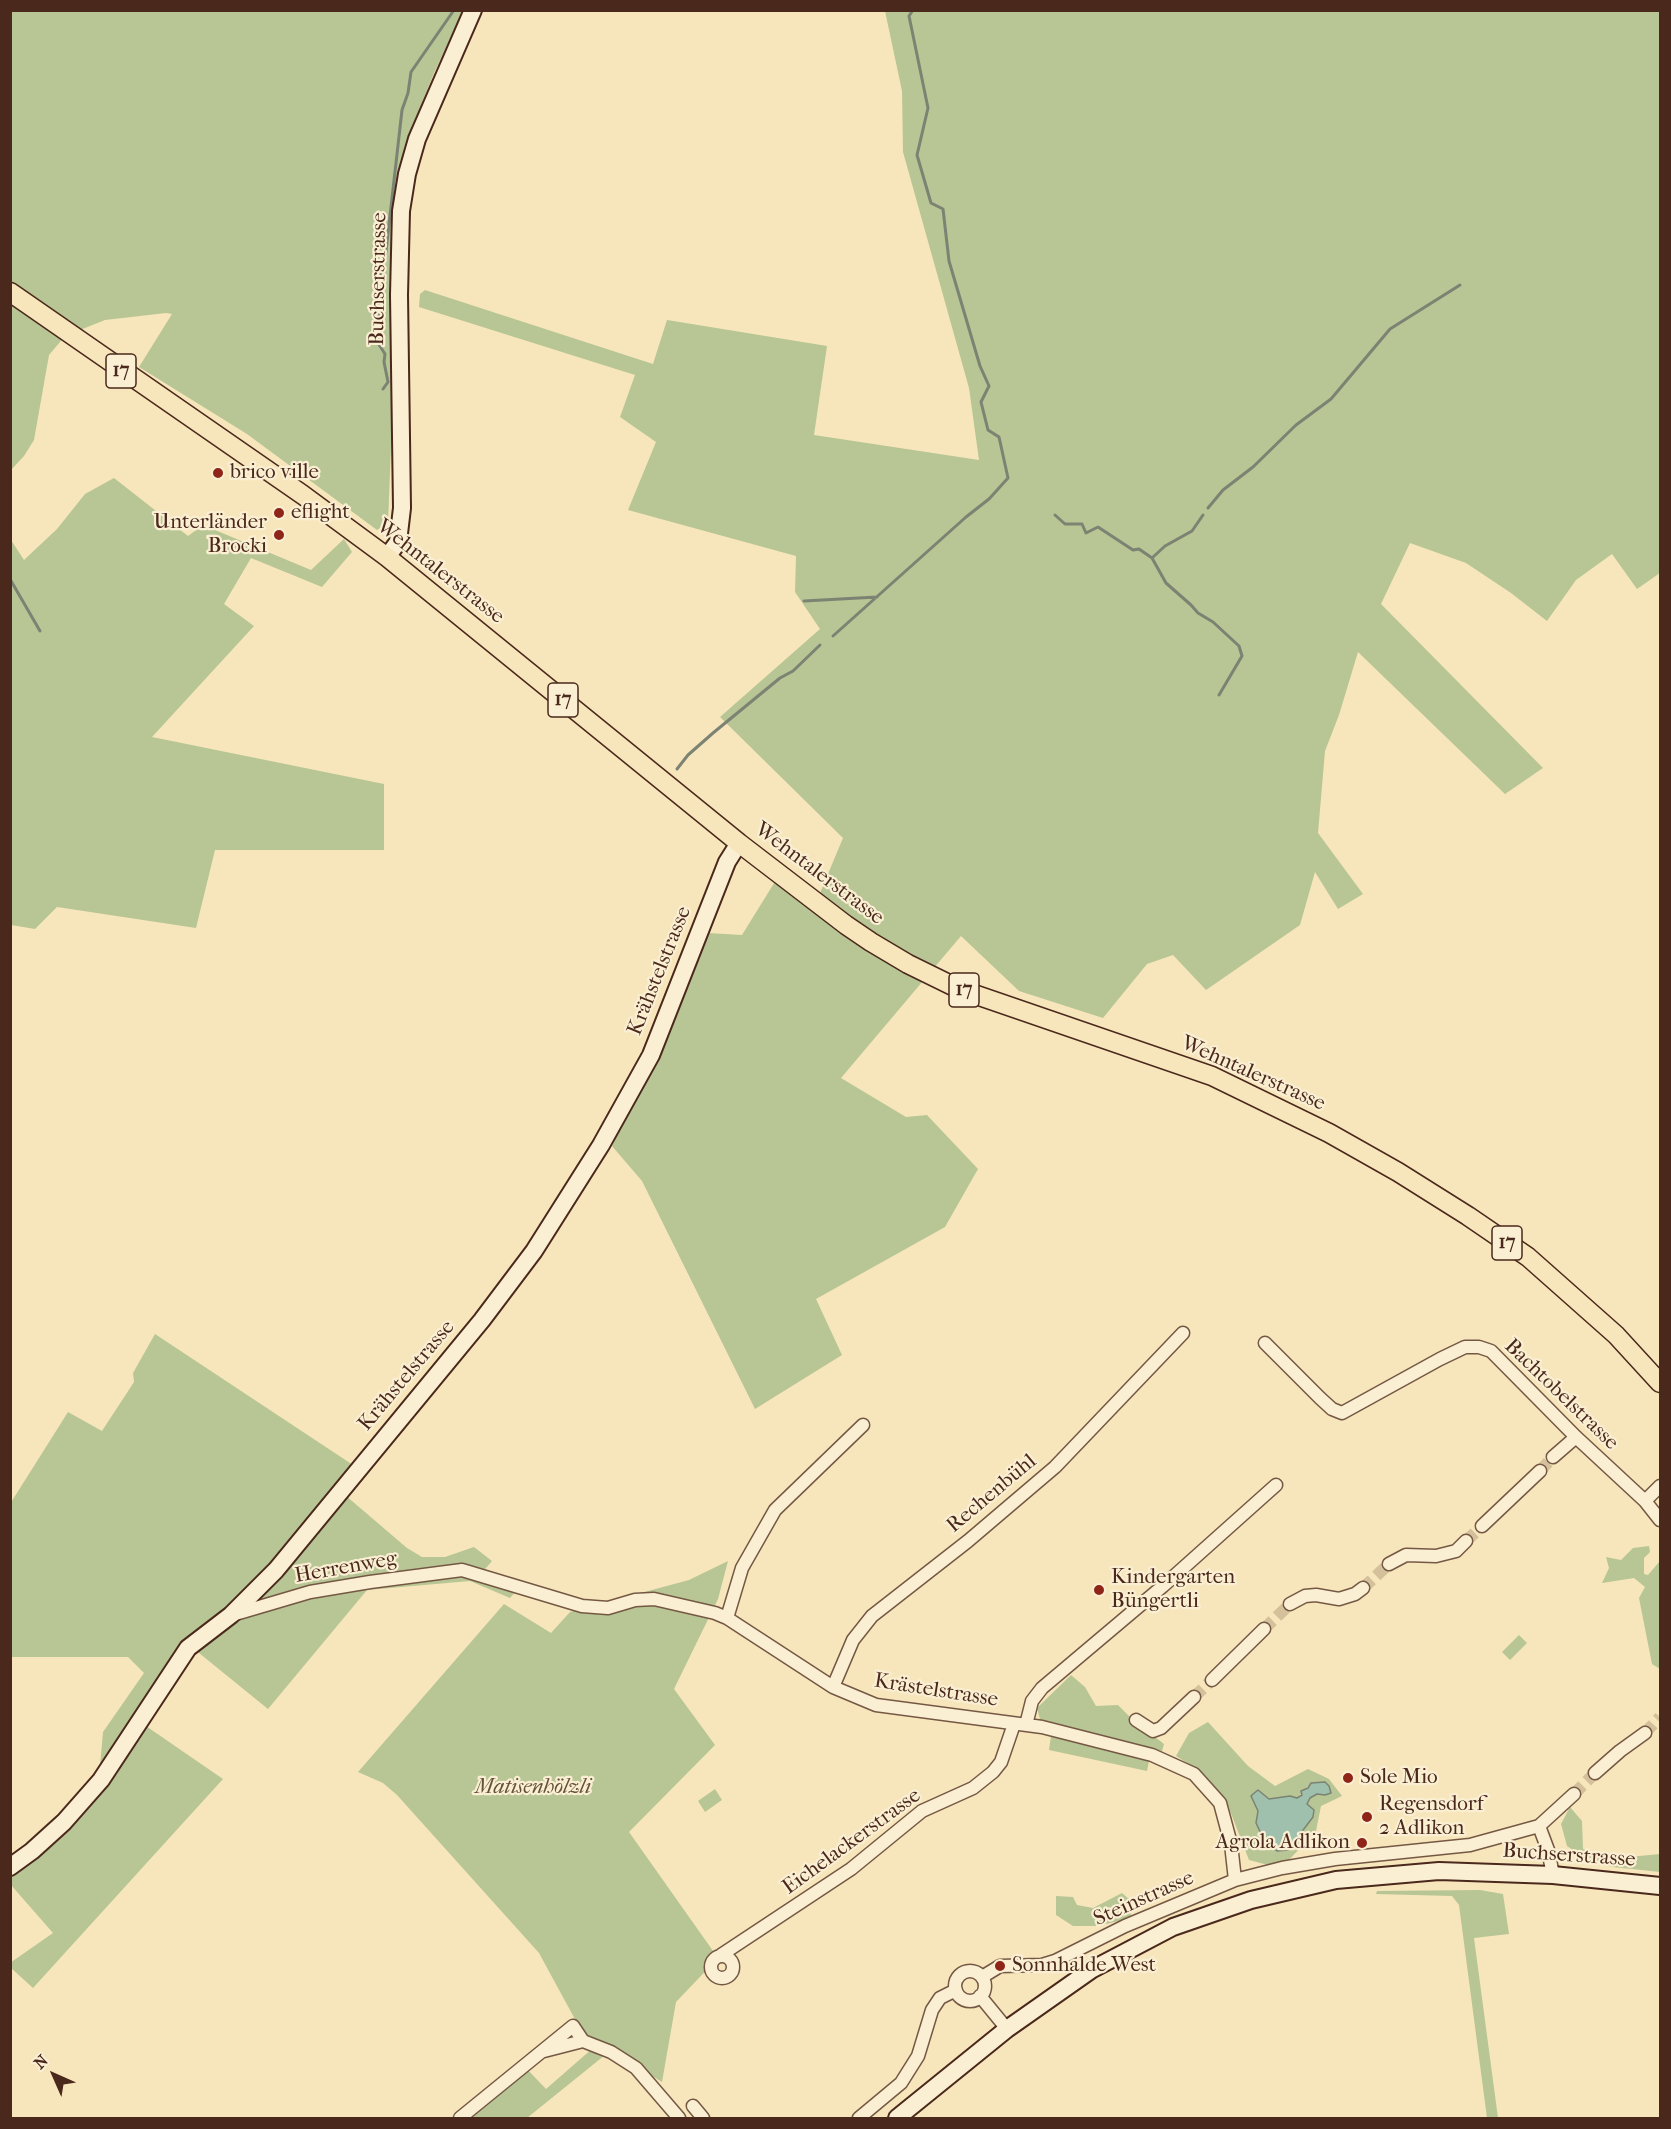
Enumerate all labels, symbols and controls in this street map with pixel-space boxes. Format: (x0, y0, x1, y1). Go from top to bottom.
street label: Buchserstrasse (365, 212, 393, 346)
road number: 17 (106, 354, 136, 388)
place label: brico ville (230, 460, 319, 486)
marker: brico ville (211, 466, 225, 480)
place label: eflight (291, 500, 350, 526)
marker: eflight (272, 506, 286, 520)
place label: Unterländer Brocki (154, 510, 267, 560)
street label: Wehntalerstrasse (371, 514, 509, 630)
marker: Unterländer Brocki (272, 528, 286, 542)
road number: 17 (548, 683, 578, 717)
street label: Wehntalerstrasse (749, 817, 889, 931)
street label: Krähstelstrasse (623, 903, 697, 1039)
road number: 17 (949, 973, 979, 1007)
street label: Wehntalerstrasse (1177, 1031, 1329, 1117)
road number: 17 (1492, 1226, 1522, 1260)
street label: Krähstelstrasse (353, 1315, 461, 1437)
street label: Bachtobelstrasse (1499, 1334, 1623, 1456)
street label: Rechenbühl (942, 1449, 1042, 1539)
street label: Herrenweg (293, 1547, 399, 1589)
place label: Kindergarten Büngertli (1111, 1565, 1235, 1615)
marker: Kindergarten Büngertli (1092, 1583, 1106, 1597)
street label: Krästelstrasse (872, 1669, 1000, 1713)
place label: Sole Mio (1360, 1765, 1438, 1791)
marker: Sole Mio (1341, 1771, 1355, 1785)
park label: Matisenhölzli (475, 1775, 591, 1801)
street label: Eichelackerstrasse (778, 1784, 926, 1900)
place label: Regensdorf 2 Adlikon (1379, 1792, 1484, 1842)
marker: Regensdorf 2 Adlikon (1360, 1810, 1374, 1824)
place label: Agrola Adlikon (1215, 1830, 1350, 1856)
marker: Agrola Adlikon (1355, 1836, 1369, 1850)
street label: Buchserstrasse (1502, 1839, 1636, 1873)
street label: Steinstrasse (1090, 1866, 1198, 1932)
place label: Sonnhalde West (1012, 1953, 1156, 1979)
marker: Sonnhalde West (993, 1959, 1007, 1973)
north arrow (24, 2045, 84, 2105)
text: N (30, 2051, 52, 2073)

